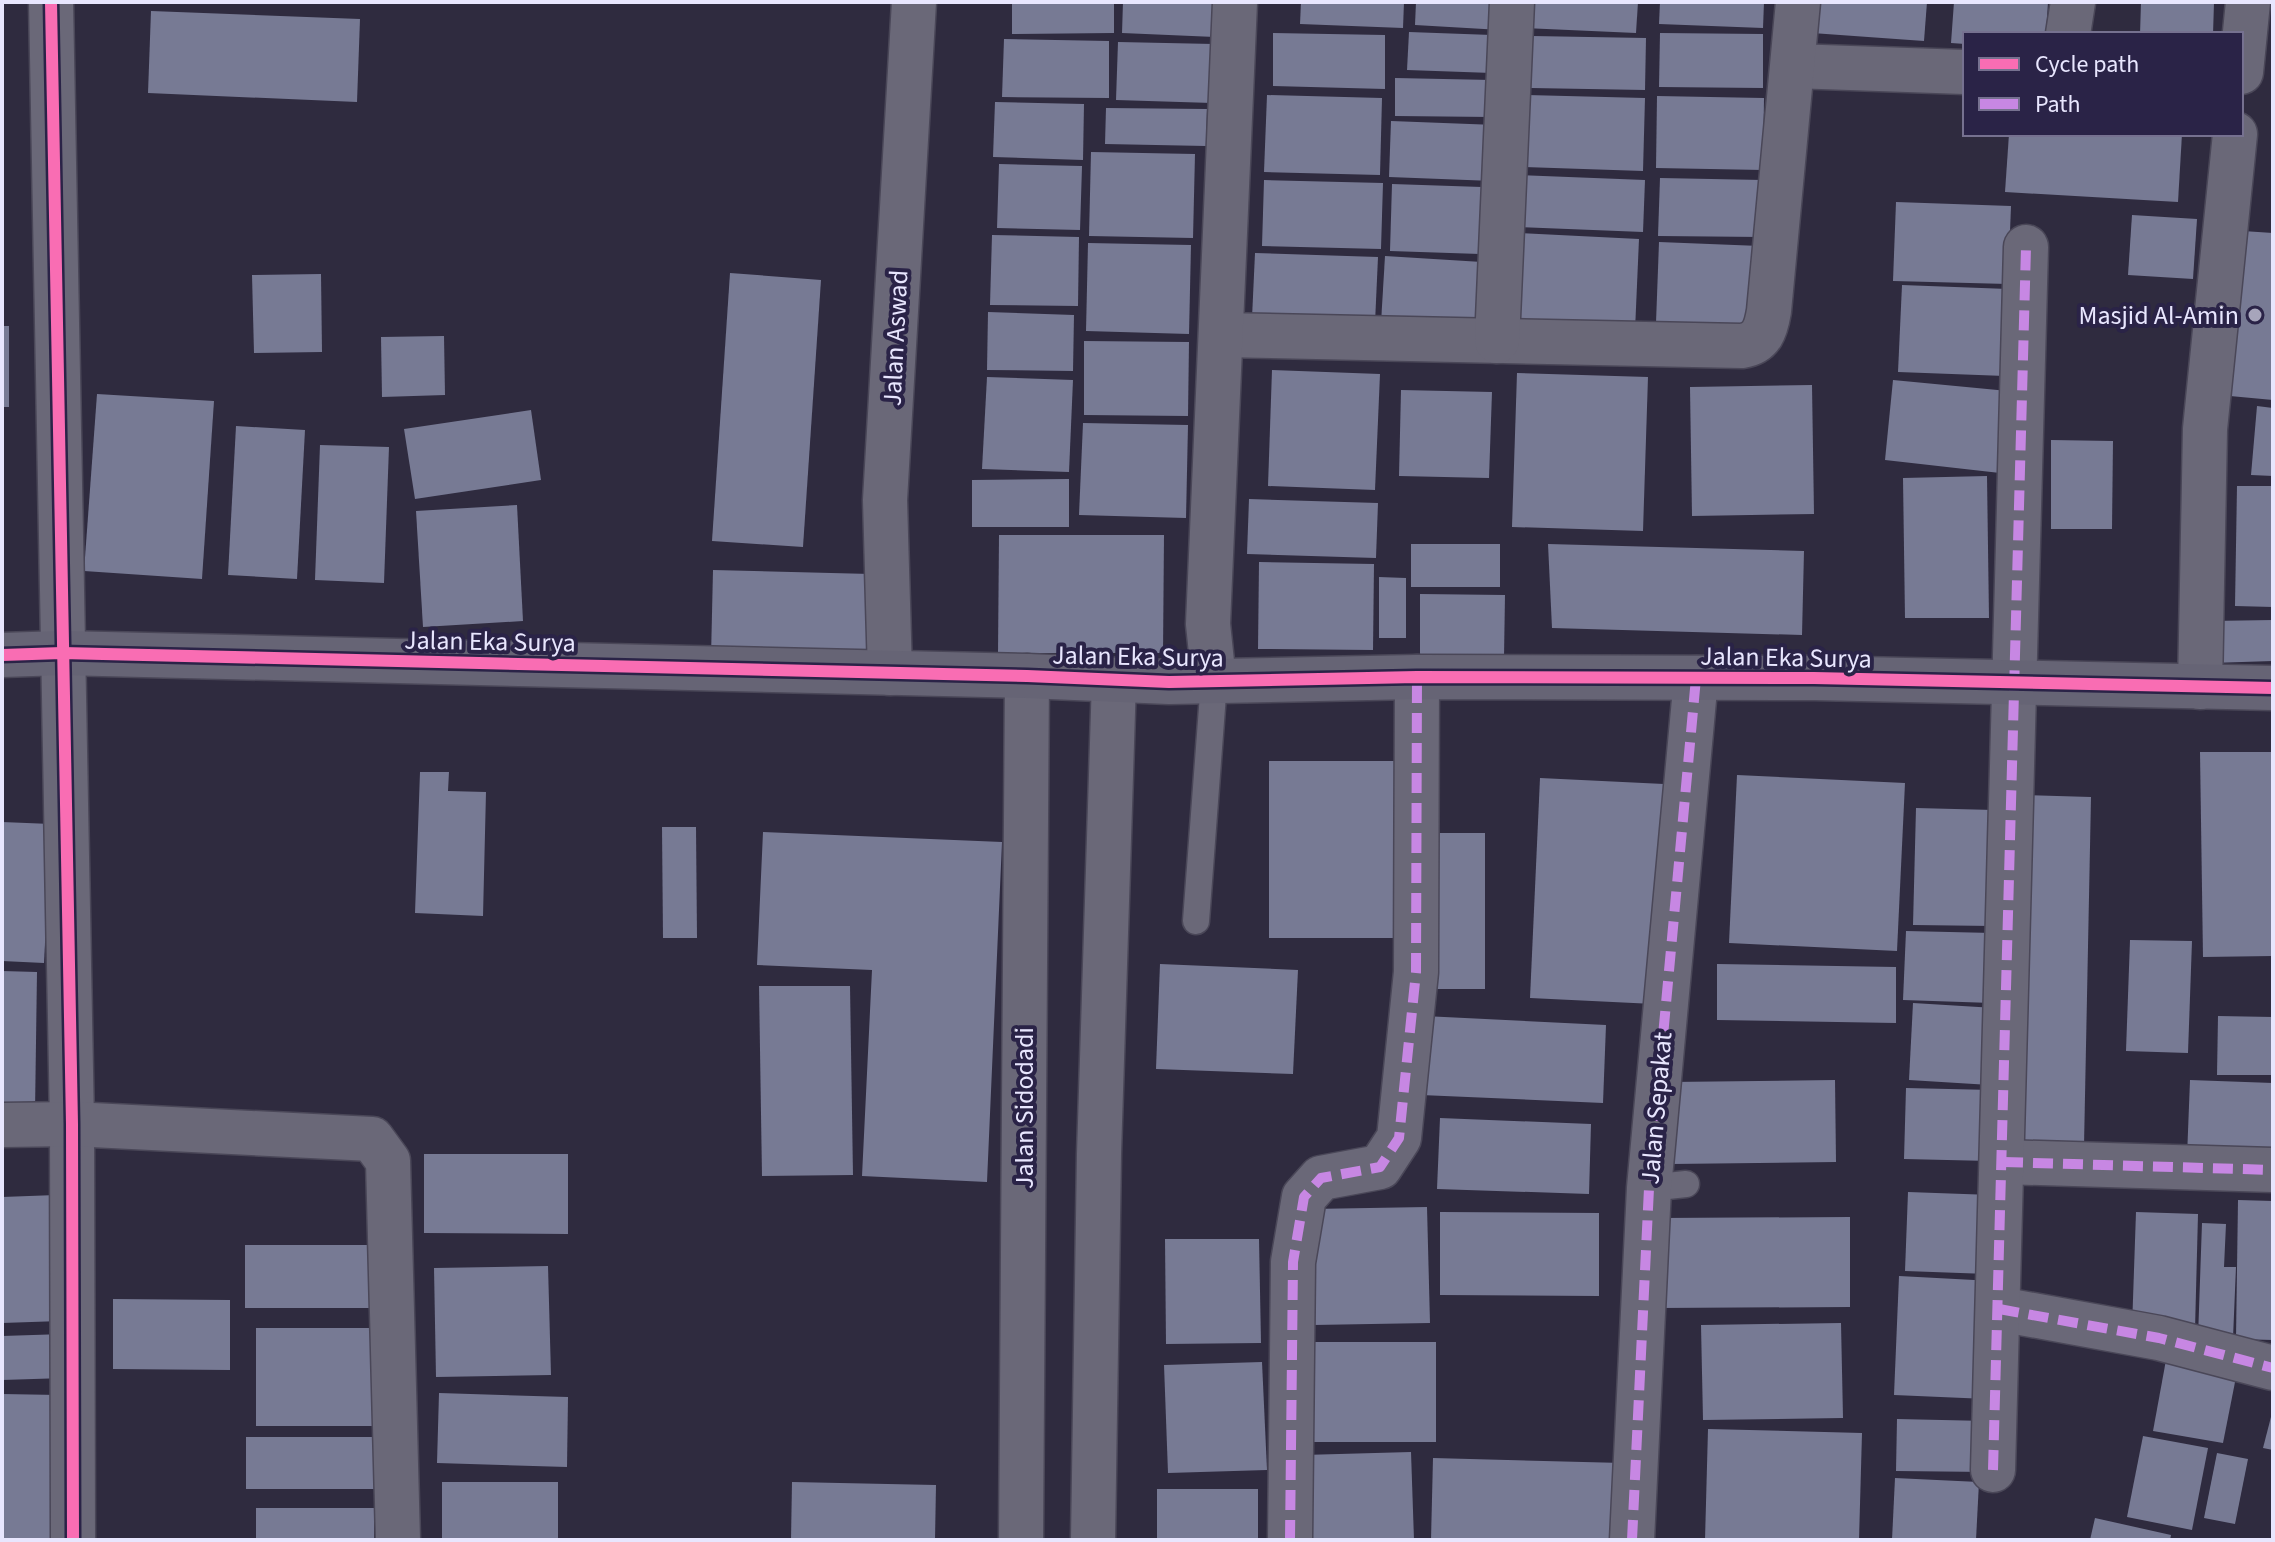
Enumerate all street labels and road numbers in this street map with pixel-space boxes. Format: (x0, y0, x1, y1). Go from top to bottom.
street label: Jalan Aswad (873, 269, 918, 407)
street label: Jalan Eka Surya (404, 622, 576, 661)
street label: Jalan Eka Surya (1052, 637, 1224, 676)
street label: Jalan Eka Surya (1700, 638, 1872, 677)
street label: Jalan Sidodadi (1006, 1027, 1043, 1189)
street label: Jalan Sepakat (1631, 1030, 1682, 1186)

